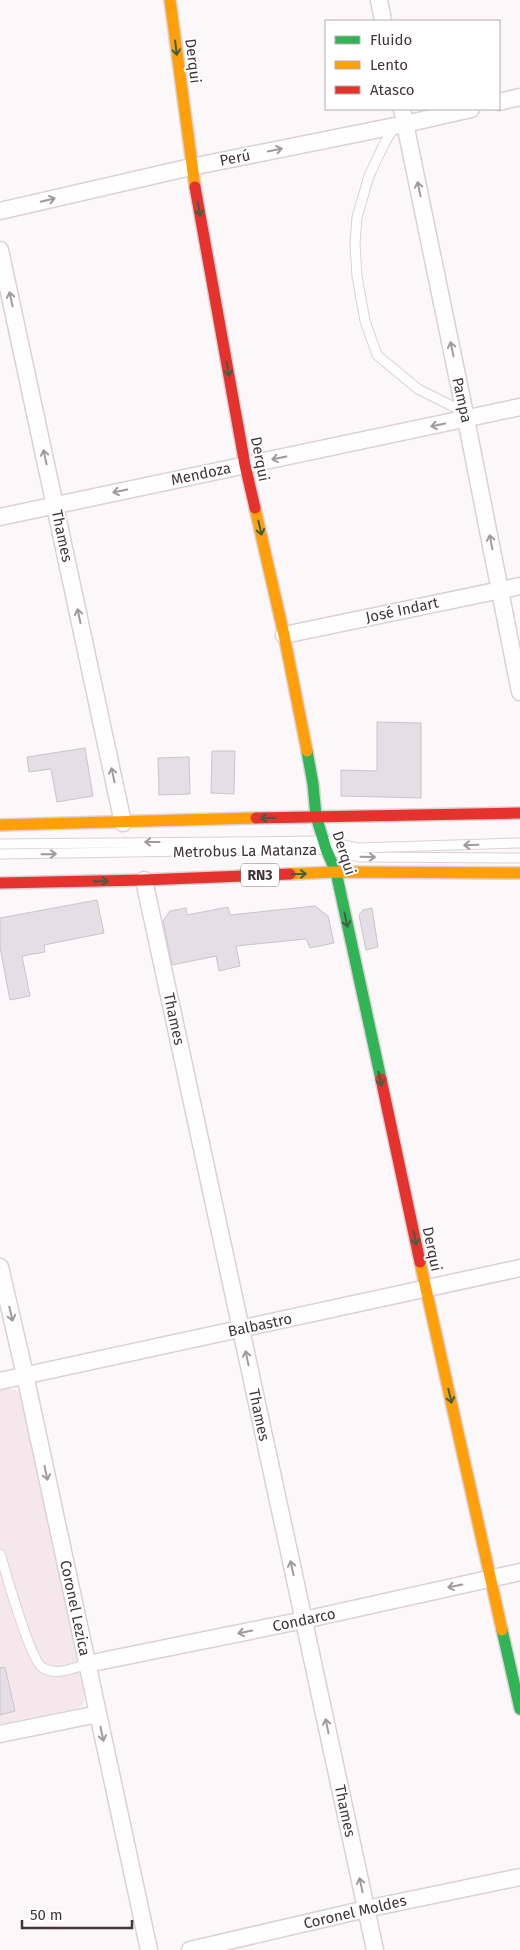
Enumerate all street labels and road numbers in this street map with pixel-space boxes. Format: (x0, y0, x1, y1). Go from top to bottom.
street label: Derqui (181, 38, 205, 84)
street label: Perú (218, 146, 252, 170)
street label: Pampa (448, 376, 476, 424)
street label: Derqui (247, 435, 273, 483)
street label: Mendoza (169, 459, 233, 489)
street label: Thames (48, 508, 76, 564)
street label: José Indart (364, 593, 441, 627)
street label: Derqui (328, 829, 360, 877)
street label: Metrobus La Matanza (173, 841, 317, 861)
road number: RN3 (241, 864, 279, 886)
street label: Thames (160, 991, 188, 1047)
street label: Derqui (419, 1225, 445, 1273)
street label: Balbastro (226, 1309, 294, 1341)
street label: Thames (245, 1387, 273, 1443)
street label: Coronel Lezica (56, 1558, 94, 1658)
street label: Condarco (271, 1605, 337, 1635)
street label: Thames (331, 1783, 359, 1839)
street label: Coronel Moldes (302, 1891, 408, 1933)

